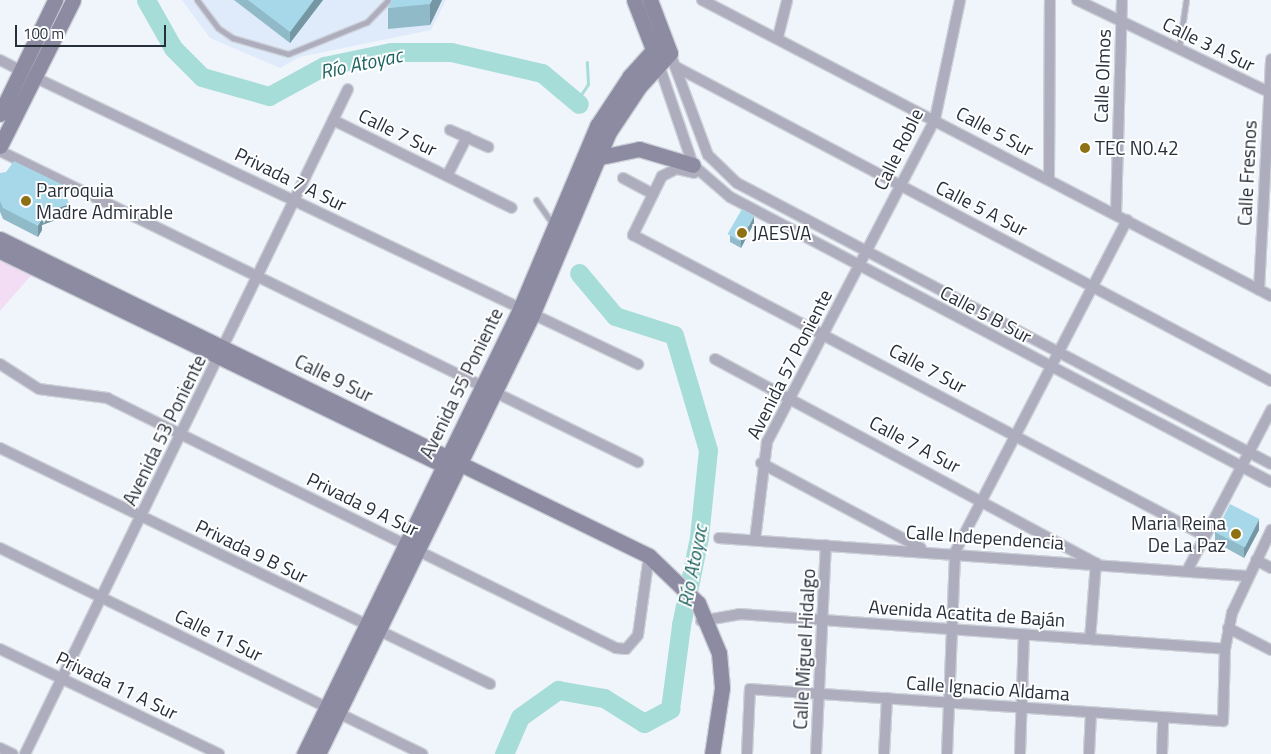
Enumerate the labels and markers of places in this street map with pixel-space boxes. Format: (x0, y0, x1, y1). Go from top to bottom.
place label: TEC N0.42 (1095, 137, 1179, 159)
marker: TEC N0.42 (1079, 142, 1091, 154)
place label: Parroquia Madre Admirable (36, 179, 173, 223)
marker: Parroquia Madre Admirable (20, 195, 32, 207)
place label: JAESVA (752, 222, 811, 244)
marker: JAESVA (736, 227, 748, 239)
place label: Maria Reina De La Paz (1131, 512, 1226, 556)
marker: Maria Reina De La Paz (1230, 528, 1242, 540)

